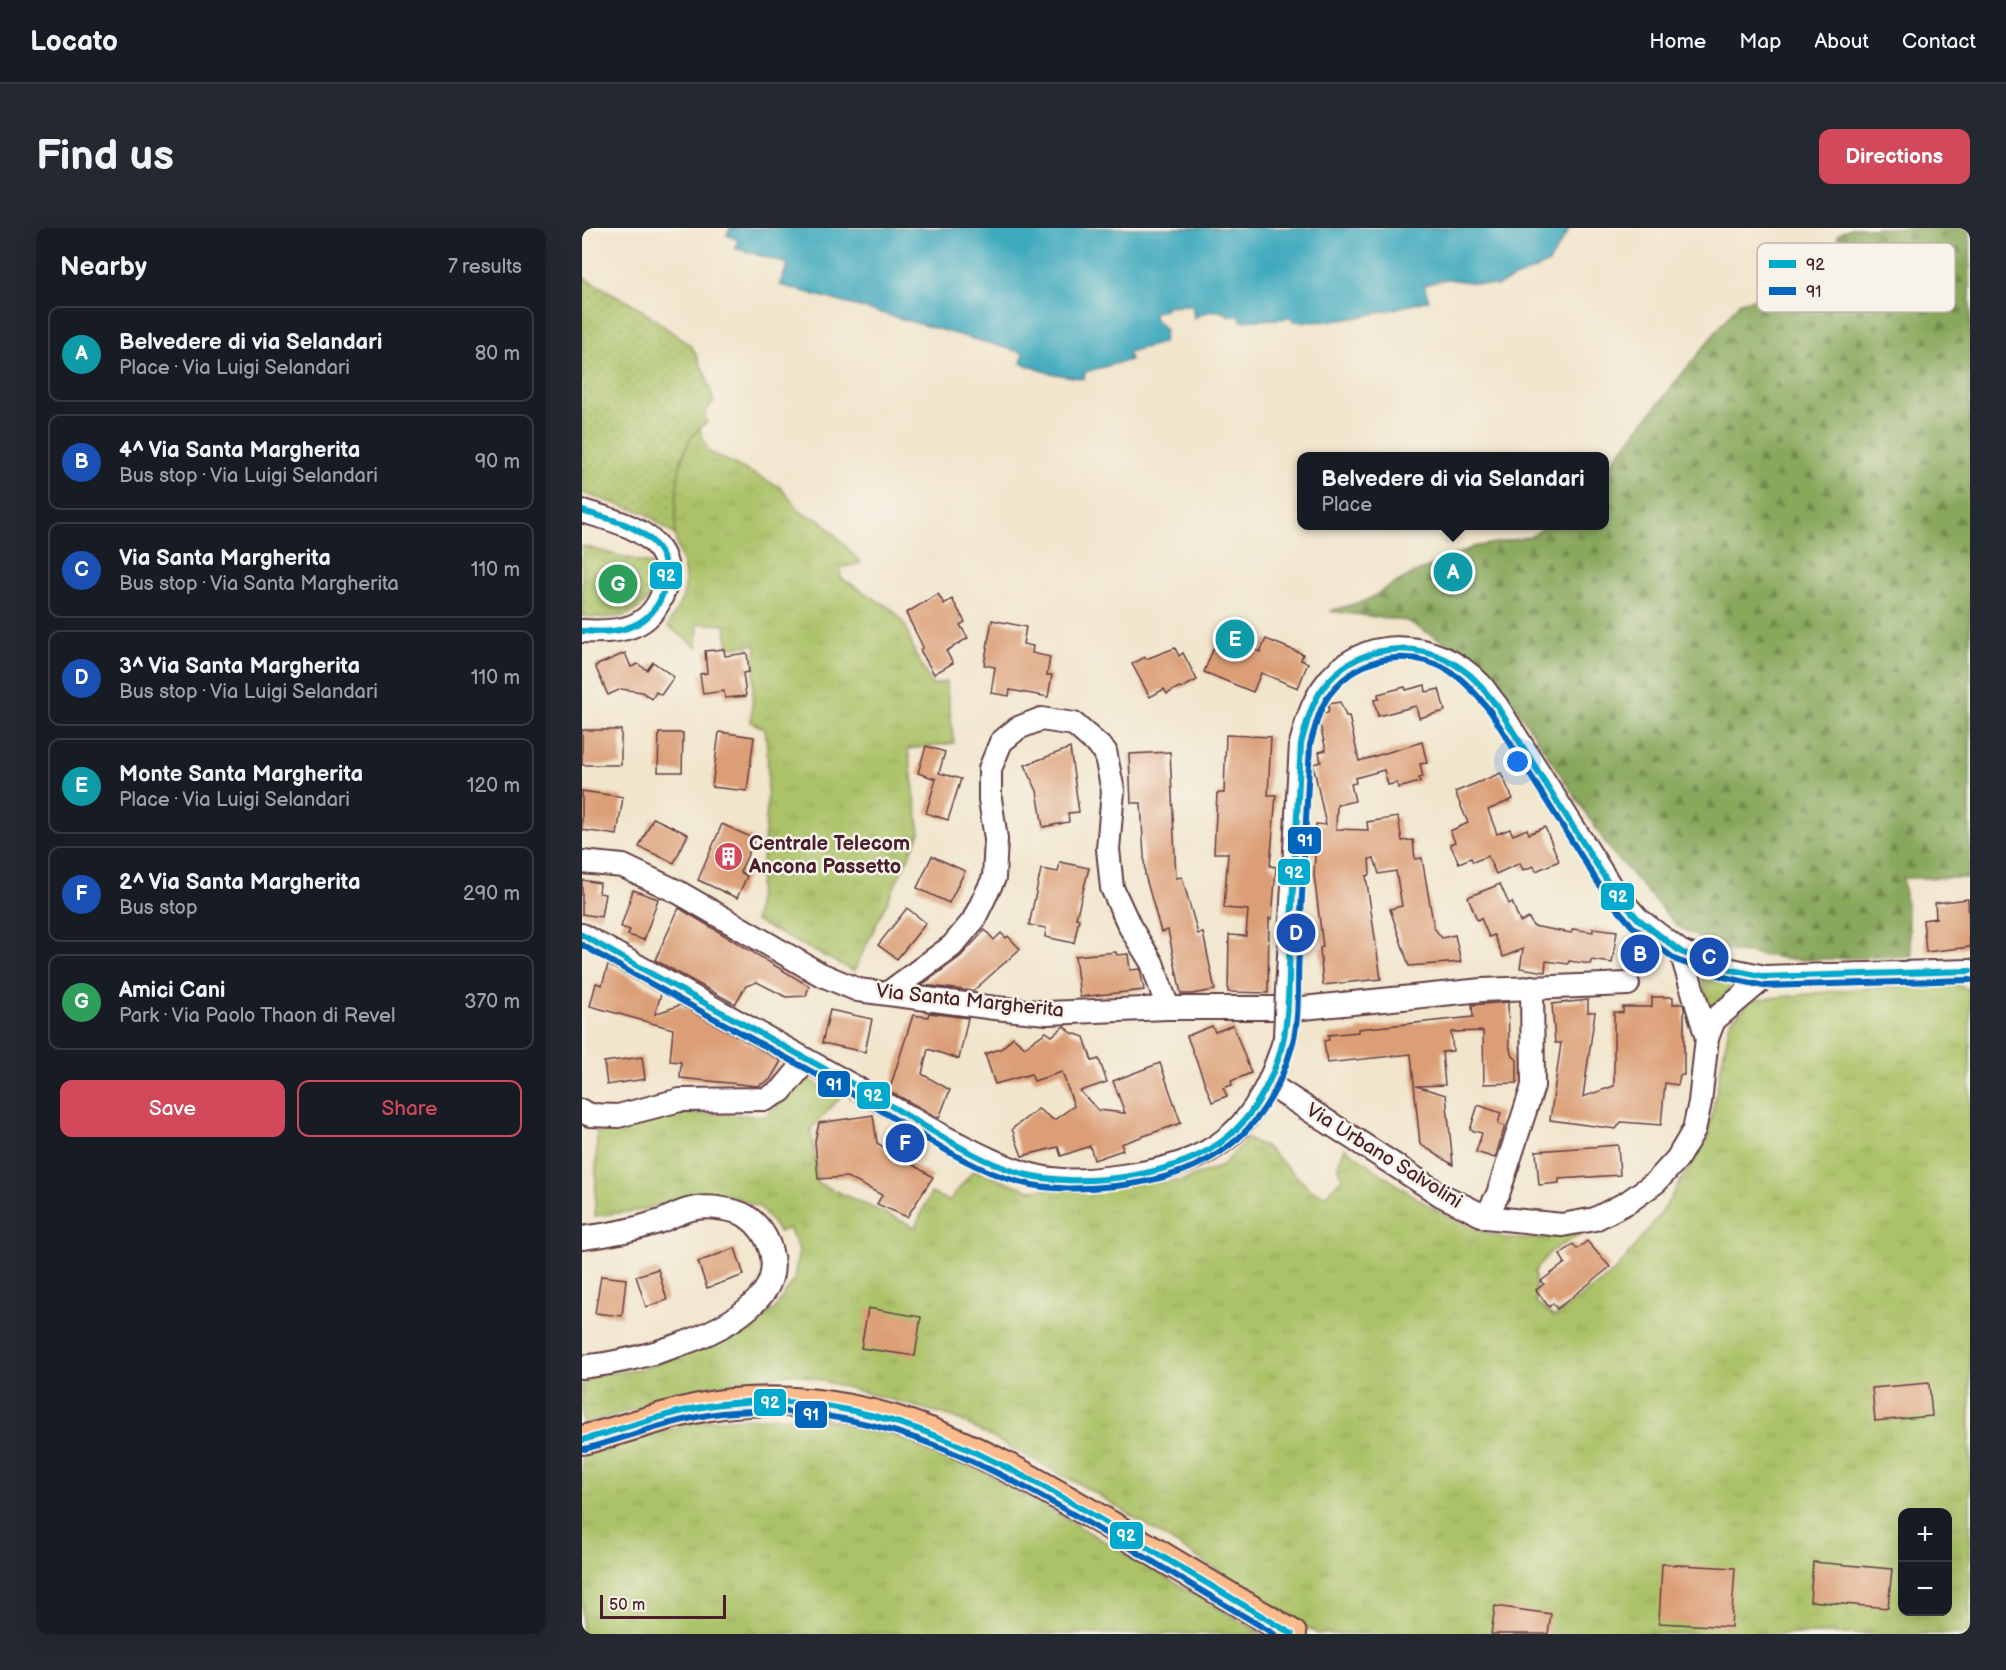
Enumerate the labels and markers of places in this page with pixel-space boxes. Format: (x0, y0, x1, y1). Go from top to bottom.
pin: A (1434, 550, 1472, 594)
pin: G (598, 562, 638, 606)
pin: E (1216, 616, 1254, 662)
place label: Centrale Telecom Ancona Passetto (748, 832, 910, 879)
building icon: Centrale Telecom Ancona Passetto (712, 840, 744, 872)
pin: D (1276, 910, 1316, 956)
pin: B (1620, 932, 1660, 976)
pin: C (1690, 934, 1728, 980)
pin: F (886, 1120, 924, 1166)

